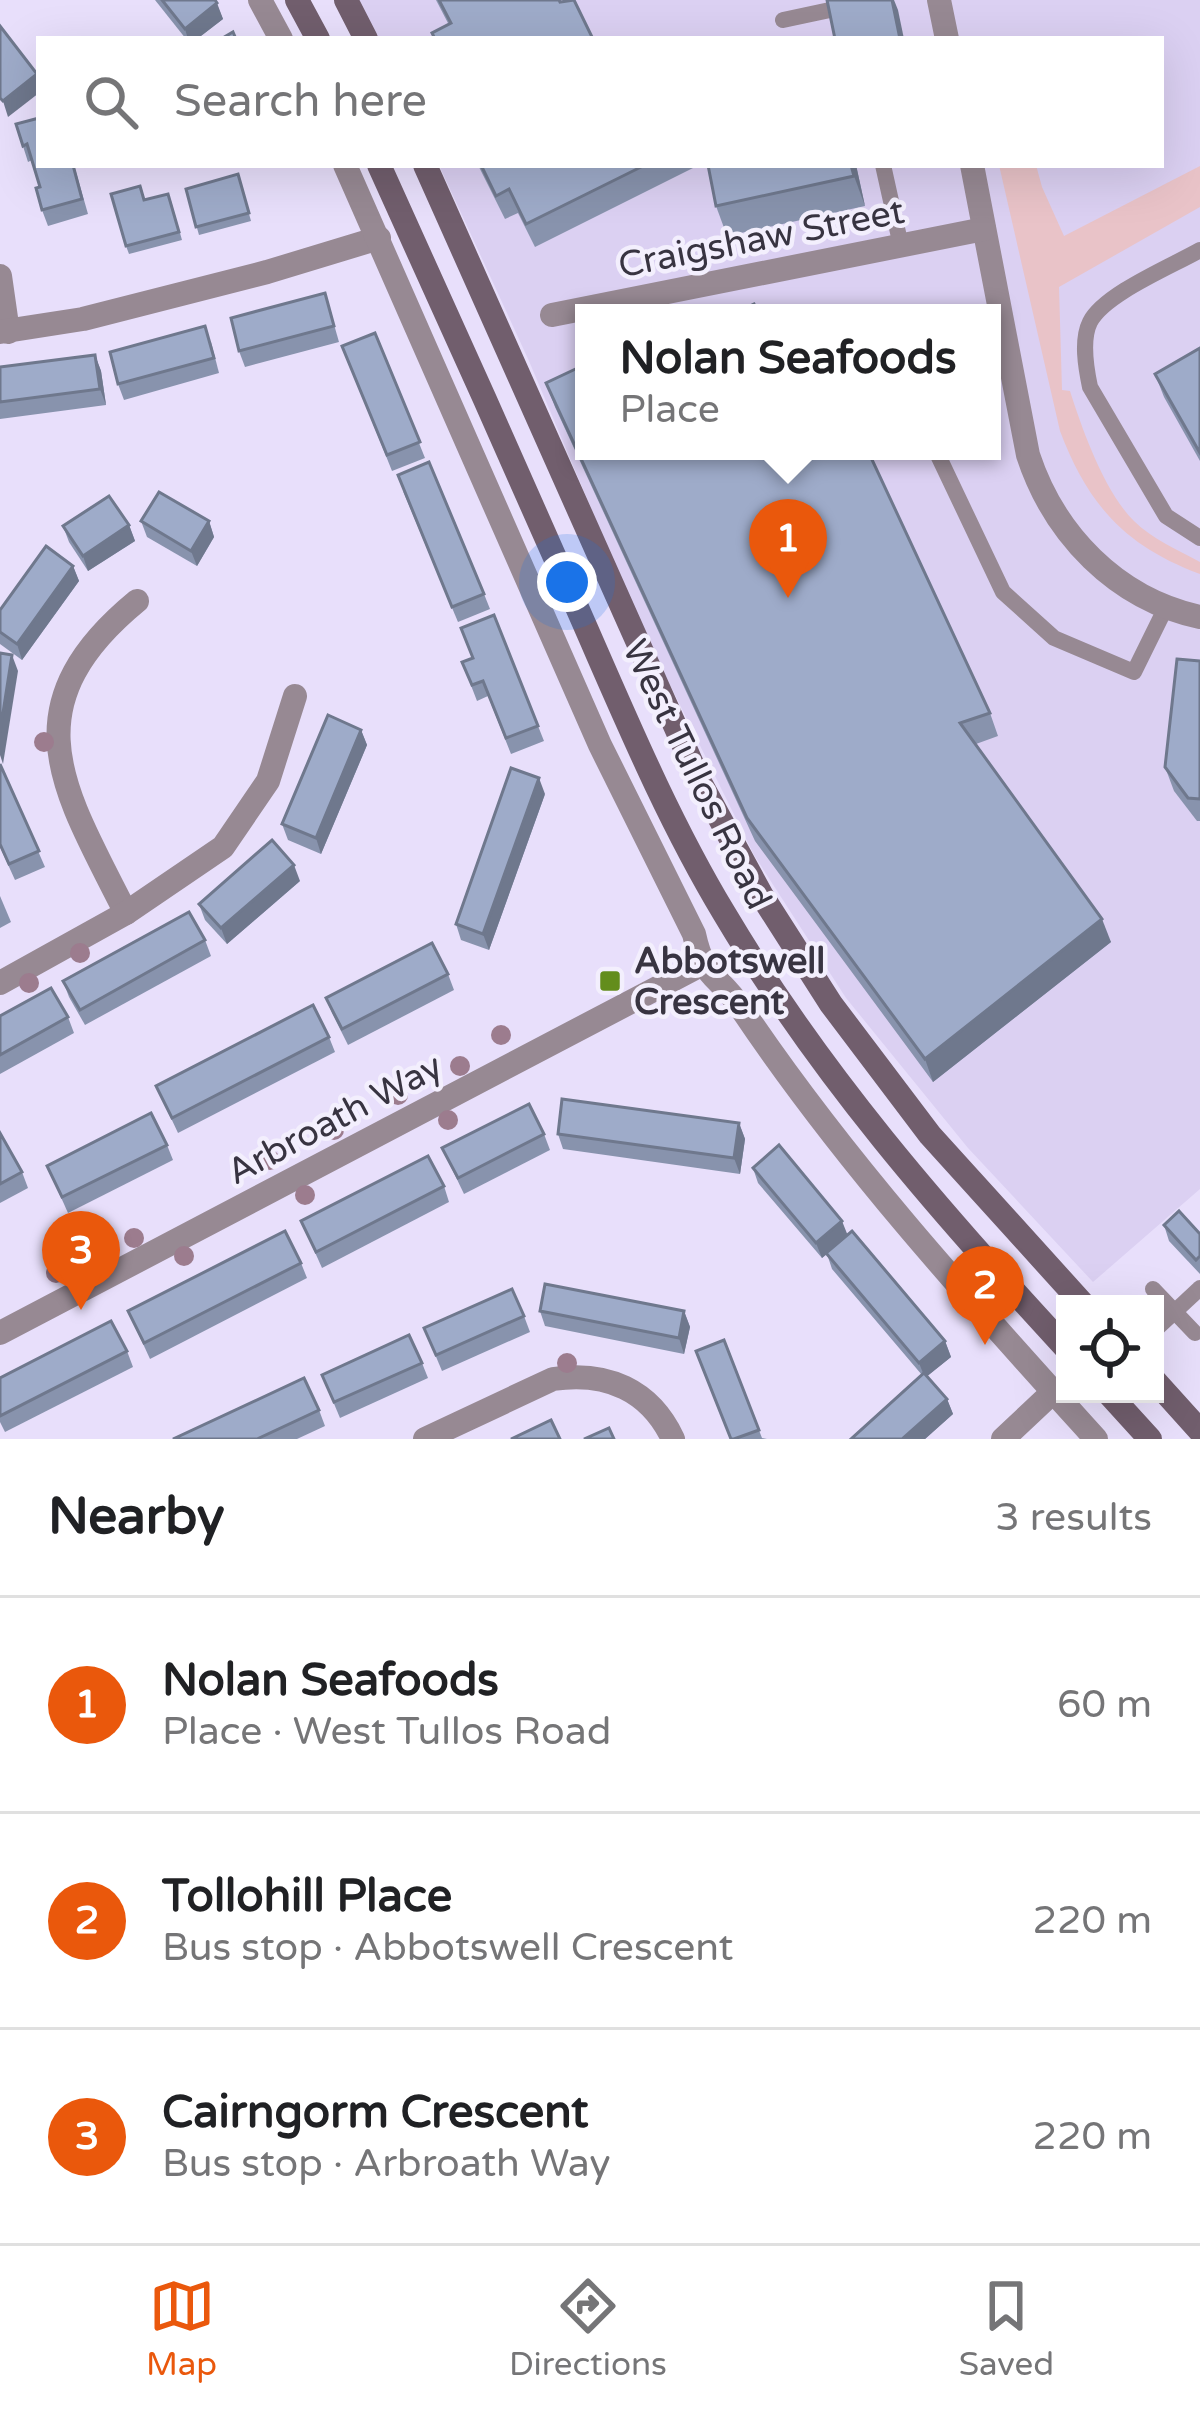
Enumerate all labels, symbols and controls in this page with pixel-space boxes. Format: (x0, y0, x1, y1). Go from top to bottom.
search box (36, 36, 1164, 168)
icon: search (78, 69, 144, 135)
text: Search here (174, 75, 427, 129)
street label: Craigshaw Street (615, 190, 908, 287)
popup (575, 304, 1001, 460)
text: Nolan Seafoods (620, 332, 956, 386)
text: Place (620, 386, 720, 433)
pin: 1 (749, 499, 827, 598)
your location (537, 552, 597, 612)
street label: West Tullos Road (613, 633, 780, 916)
place label: Abbotswell Crescent (634, 940, 825, 1024)
marker: Abbotswell Crescent (597, 968, 623, 994)
street label: Arbroath Way (220, 1045, 450, 1194)
pin: 3 (42, 1211, 120, 1310)
pin: 2 (946, 1246, 1024, 1345)
map controls (1056, 1295, 1164, 1403)
button: locate (1056, 1295, 1164, 1403)
text: Nearby (48, 1486, 225, 1548)
text: 3 results (995, 1494, 1152, 1541)
text: Nolan Seafoods (162, 1654, 499, 1708)
text: 1 (75, 1681, 99, 1728)
text: 60 m (1057, 1681, 1152, 1728)
text: Place · West Tullos Road (162, 1708, 611, 1755)
text: Tollohill Place (162, 1870, 452, 1924)
text: 2 (75, 1897, 99, 1944)
text: 220 m (1033, 1897, 1152, 1944)
text: Bus stop · Abbotswell Crescent (162, 1924, 734, 1971)
text: Cairngorm Crescent (162, 2086, 588, 2140)
text: 3 (75, 2113, 99, 2160)
text: 220 m (1033, 2113, 1152, 2160)
text: Bus stop · Arbroath Way (162, 2140, 610, 2187)
tab: Map (146, 2273, 217, 2384)
tab: Directions (509, 2273, 667, 2384)
tab: Saved (959, 2273, 1054, 2384)

